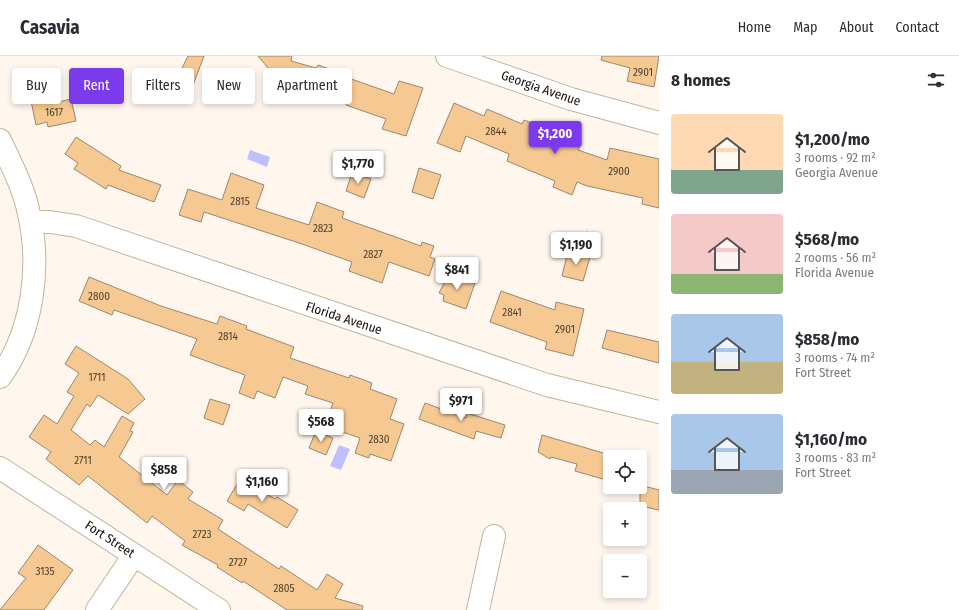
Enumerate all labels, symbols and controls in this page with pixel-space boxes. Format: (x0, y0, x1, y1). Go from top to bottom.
text: Casavia (20, 16, 80, 39)
text: Home (738, 19, 771, 36)
text: Map (793, 19, 817, 36)
text: About (839, 19, 874, 36)
text: Contact (896, 19, 939, 36)
house number: 2901 (633, 66, 653, 79)
street label: Georgia Avenue (499, 67, 583, 109)
chip: Buy (12, 68, 61, 104)
chip: Rent (69, 68, 124, 104)
chip: Filters (132, 68, 194, 104)
chip: New (202, 68, 255, 104)
chip: Apartment (263, 68, 352, 104)
icon: filters (925, 69, 947, 91)
text: 8 homes (671, 70, 731, 91)
house number: 1617 (45, 106, 64, 119)
pin: $1,200 (522, 121, 588, 155)
house number: 2844 (486, 125, 507, 138)
text: $1,200 (538, 126, 572, 141)
text: $1,200/mo (795, 129, 870, 150)
icon: home (703, 130, 751, 178)
text: 3 rooms · 92 m² (795, 150, 876, 165)
pin: $1,770 (325, 151, 391, 185)
text: $1,770 (342, 156, 374, 171)
house number: 2900 (608, 165, 630, 178)
text: Georgia Avenue (795, 165, 878, 180)
house number: 2815 (230, 195, 250, 208)
house number: 2823 (313, 222, 333, 235)
text: $568/mo (795, 229, 859, 250)
icon: home (703, 230, 751, 278)
pin: $1,190 (543, 232, 609, 266)
text: $1,190 (560, 237, 592, 252)
house number: 2827 (363, 248, 383, 261)
text: 2 rooms · 56 m² (795, 250, 876, 265)
pin: $841 (433, 257, 481, 291)
text: $841 (445, 262, 469, 277)
text: Florida Avenue (795, 265, 874, 280)
house number: 2800 (88, 290, 110, 303)
street label: Florida Avenue (304, 299, 384, 337)
house number: 2841 (502, 306, 522, 319)
house number: 2901 (555, 323, 575, 336)
text: $858/mo (795, 329, 859, 350)
house number: 2814 (218, 330, 239, 343)
icon: home (703, 330, 751, 378)
text: 3 rooms · 74 m² (795, 350, 875, 365)
text: Fort Street (795, 365, 851, 380)
house number: 1711 (88, 371, 106, 384)
pin: $971 (437, 388, 485, 422)
text: $971 (449, 393, 473, 408)
pin: $568 (297, 409, 345, 443)
text: $568 (308, 414, 334, 429)
text: $1,160/mo (795, 429, 867, 450)
icon: home (703, 430, 751, 478)
house number: 2830 (368, 433, 390, 446)
map controls (603, 450, 647, 598)
button: locate (603, 450, 647, 494)
text: 3 rooms · 83 m² (795, 450, 876, 465)
house number: 2711 (74, 454, 92, 467)
pin: $858 (140, 457, 188, 491)
text: $858 (151, 462, 177, 477)
text: Fort Street (795, 465, 851, 480)
pin: $1,160 (229, 469, 295, 503)
text: $1,160 (246, 474, 278, 489)
button: + (603, 502, 647, 546)
street label: Fort Street (82, 517, 138, 561)
house number: 2723 (193, 528, 211, 541)
button: − (603, 554, 647, 598)
house number: 2727 (229, 556, 248, 569)
house number: 3135 (36, 565, 55, 578)
house number: 2805 (273, 582, 295, 595)

